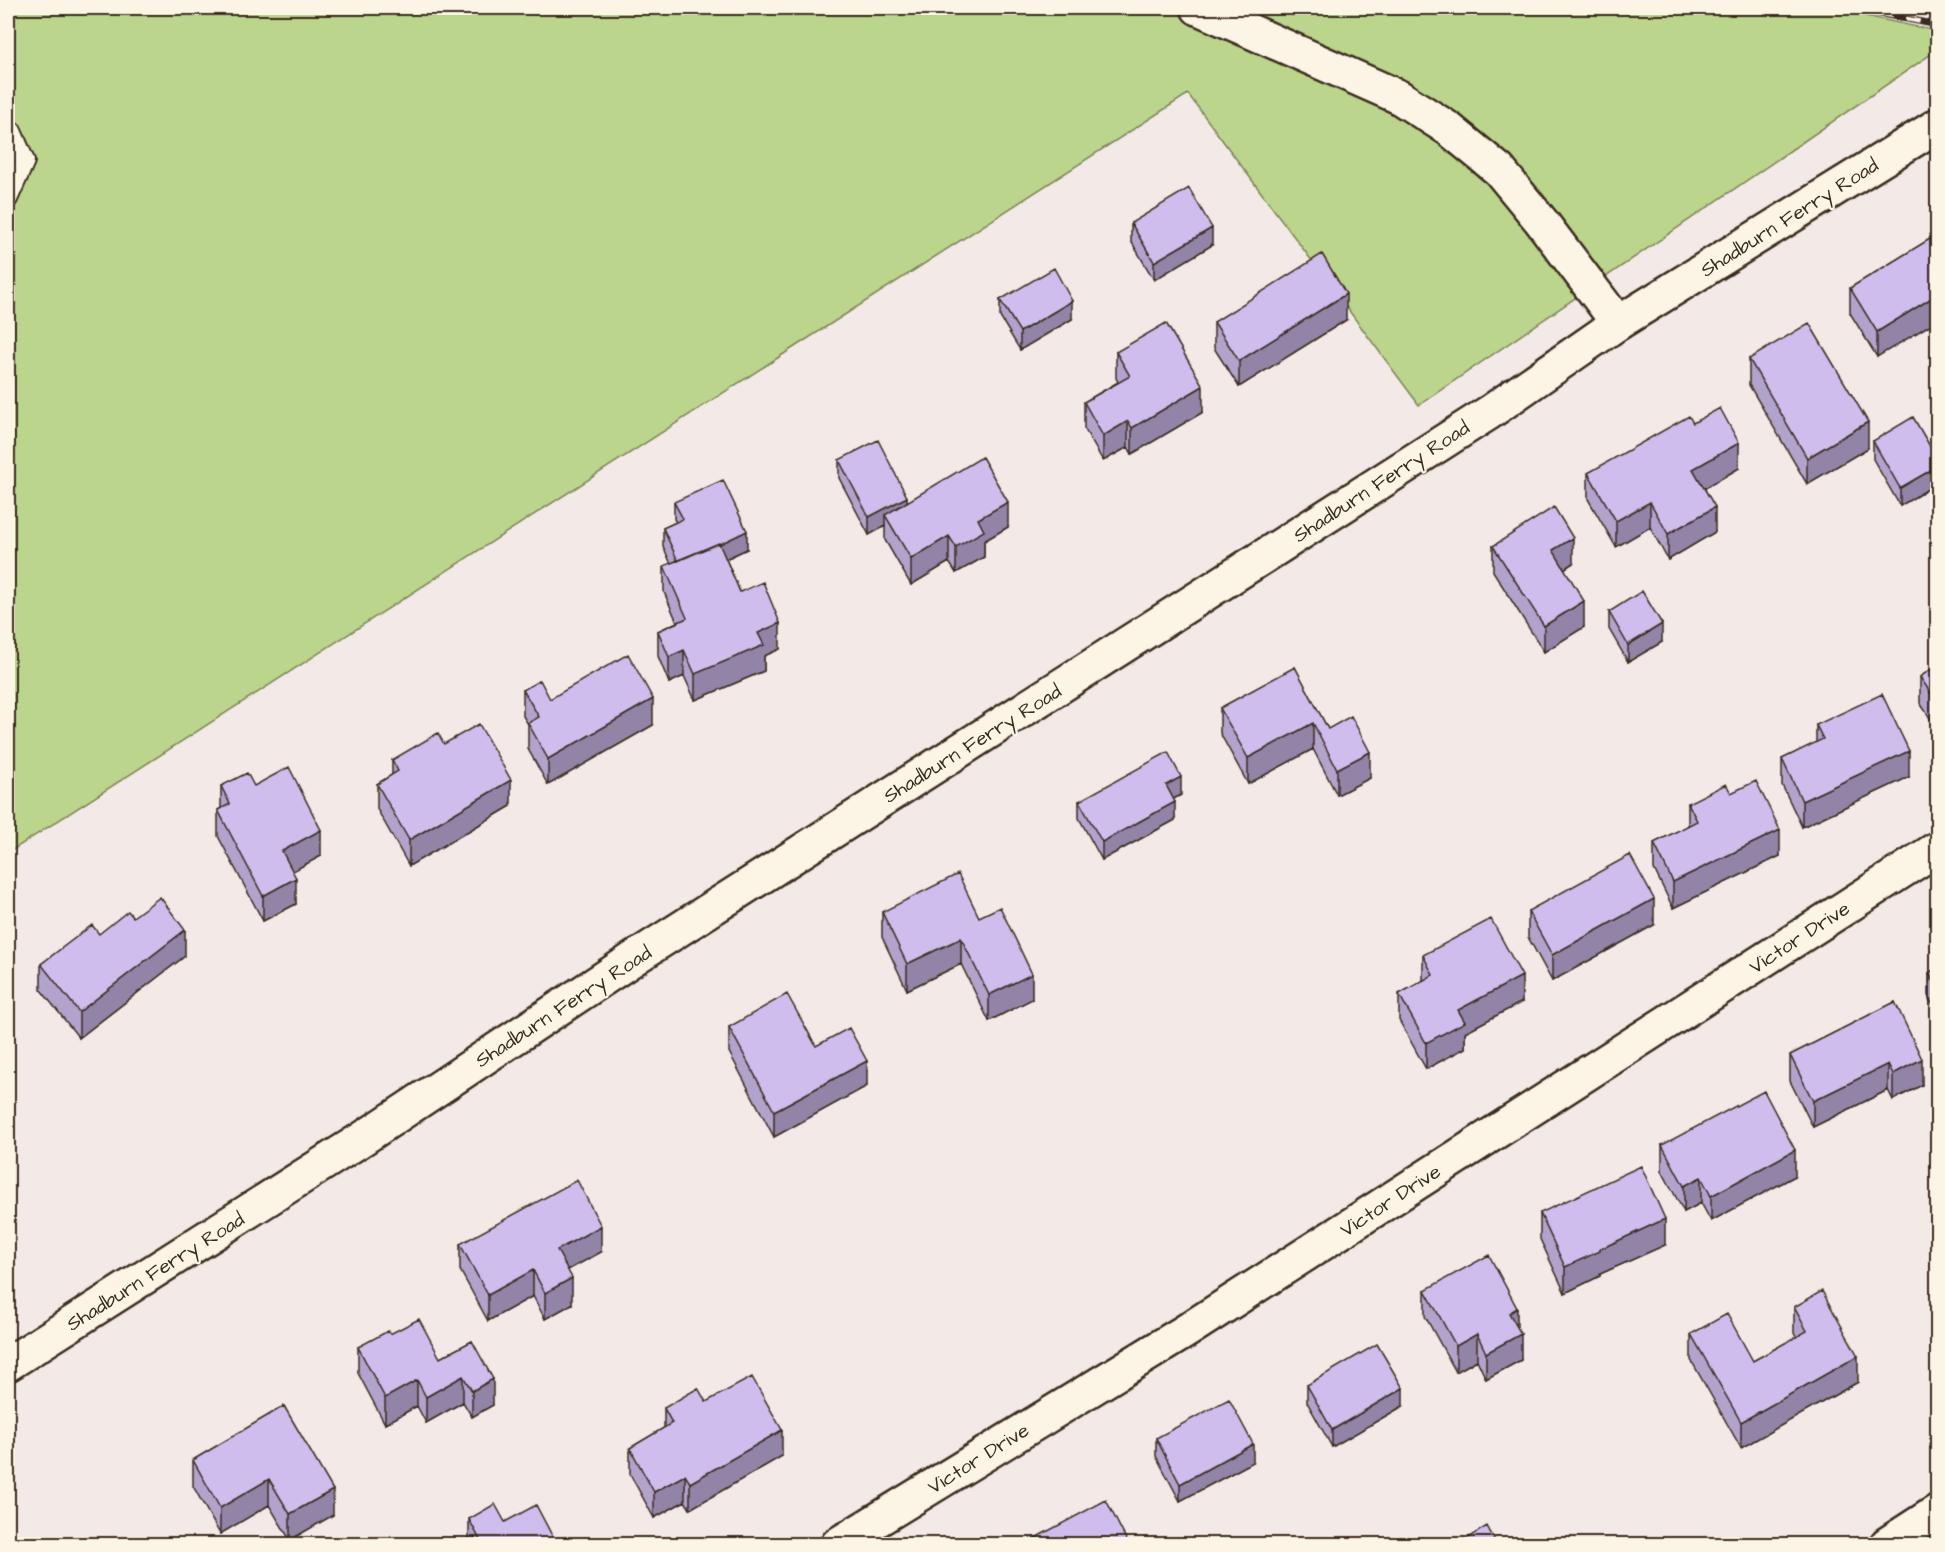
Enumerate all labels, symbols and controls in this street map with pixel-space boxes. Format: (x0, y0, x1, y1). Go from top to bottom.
street label: Shadburn Ferry Road (1695, 152, 1885, 285)
street label: Shadburn Ferry Road (1288, 414, 1476, 550)
street label: Shadburn Ferry Road (878, 678, 1068, 811)
street label: Victor Drive (1744, 895, 1855, 981)
street label: Shadburn Ferry Road (470, 939, 658, 1075)
street label: Victor Drive (1335, 1158, 1446, 1244)
street label: Shadburn Ferry Road (61, 1206, 251, 1339)
street label: Victor Drive (922, 1416, 1035, 1501)

